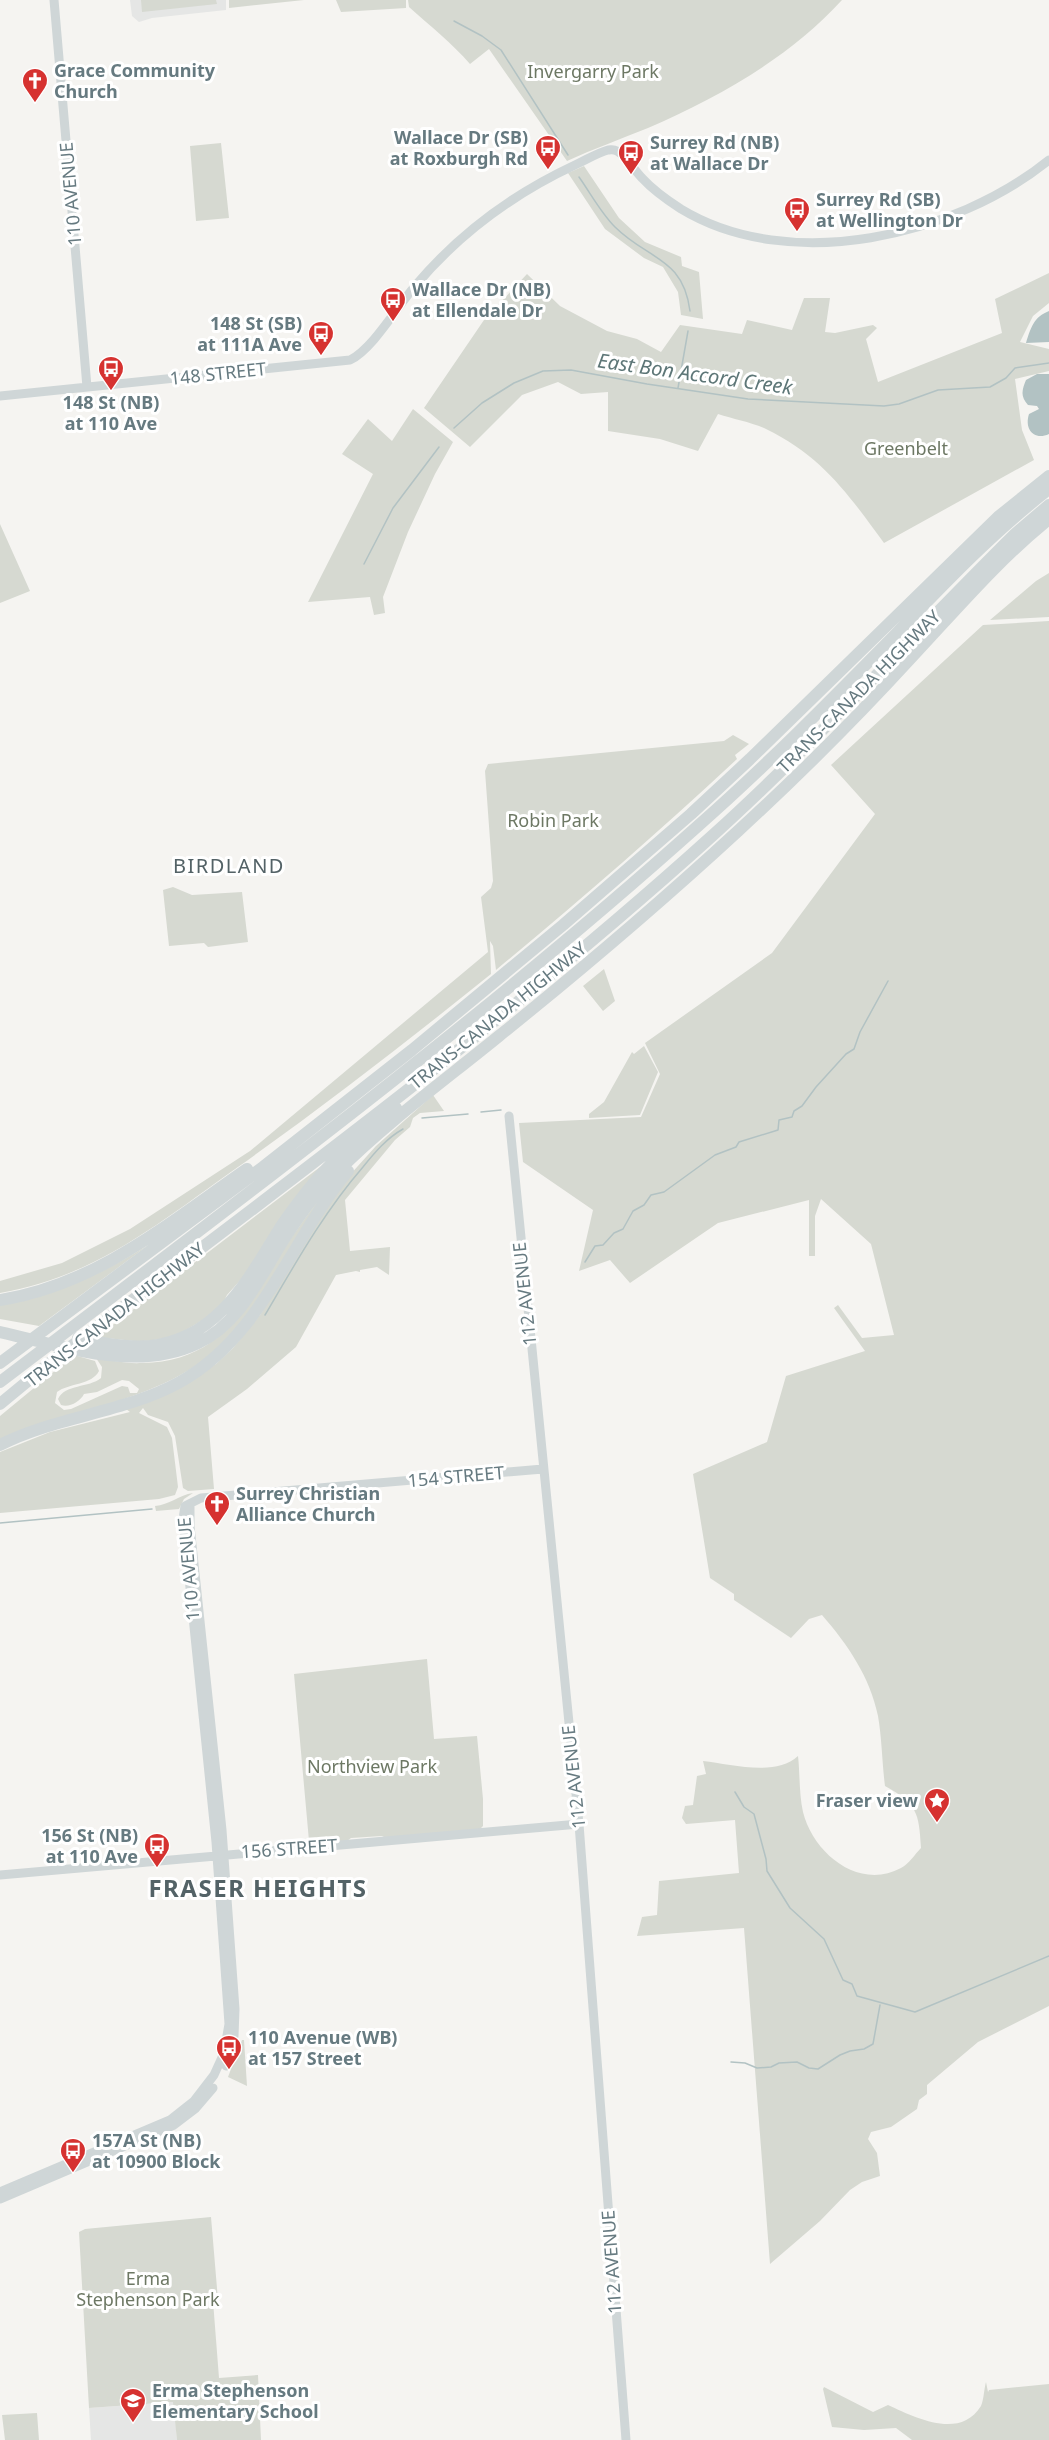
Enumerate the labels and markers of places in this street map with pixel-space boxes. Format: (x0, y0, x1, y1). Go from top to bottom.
place label: Grace Community Church (54, 58, 216, 103)
church icon: Grace Community Church (20, 66, 50, 104)
place label: Wallace Dr (SB) at Roxburgh Rd (390, 125, 528, 170)
place label: Surrey Rd (NB) at Wallace Dr (650, 130, 779, 175)
bus stop icon: Wallace Dr (SB) at Roxburgh Rd (533, 133, 563, 171)
bus stop icon: Surrey Rd (NB) at Wallace Dr (616, 138, 646, 176)
place label: Surrey Rd (SB) at Wellington Dr (816, 187, 963, 232)
bus stop icon: Surrey Rd (SB) at Wellington Dr (782, 195, 812, 233)
place label: Wallace Dr (NB) at Ellendale Dr (412, 277, 551, 322)
bus stop icon: Wallace Dr (NB) at Ellendale Dr (378, 285, 408, 323)
place label: 148 St (SB) at 111A Ave (197, 311, 302, 356)
bus stop icon: 148 St (SB) at 111A Ave (306, 319, 336, 357)
bus stop icon: 148 St (NB) at 110 Ave (96, 354, 126, 392)
place label: 148 St (NB) at 110 Ave (63, 390, 159, 435)
place label: Surrey Christian Alliance Church (236, 1481, 380, 1526)
church icon: Surrey Christian Alliance Church (202, 1489, 232, 1527)
place icon: Fraser view (922, 1786, 952, 1824)
place label: Fraser view (816, 1788, 919, 1812)
place label: 156 St (NB) at 110 Ave (41, 1823, 138, 1868)
bus stop icon: 156 St (NB) at 110 Ave (142, 1831, 172, 1869)
place label: 110 Avenue (WB) at 157 Street (248, 2025, 397, 2070)
bus stop icon: 110 Avenue (WB) at 157 Street (214, 2033, 244, 2071)
place label: 157A St (NB) at 10900 Block (92, 2128, 221, 2173)
bus stop icon: 157A St (NB) at 10900 Block (58, 2136, 88, 2174)
place label: Erma Stephenson Elementary School (152, 2378, 319, 2423)
school or university icon: Erma Stephenson Elementary School (118, 2386, 148, 2424)

